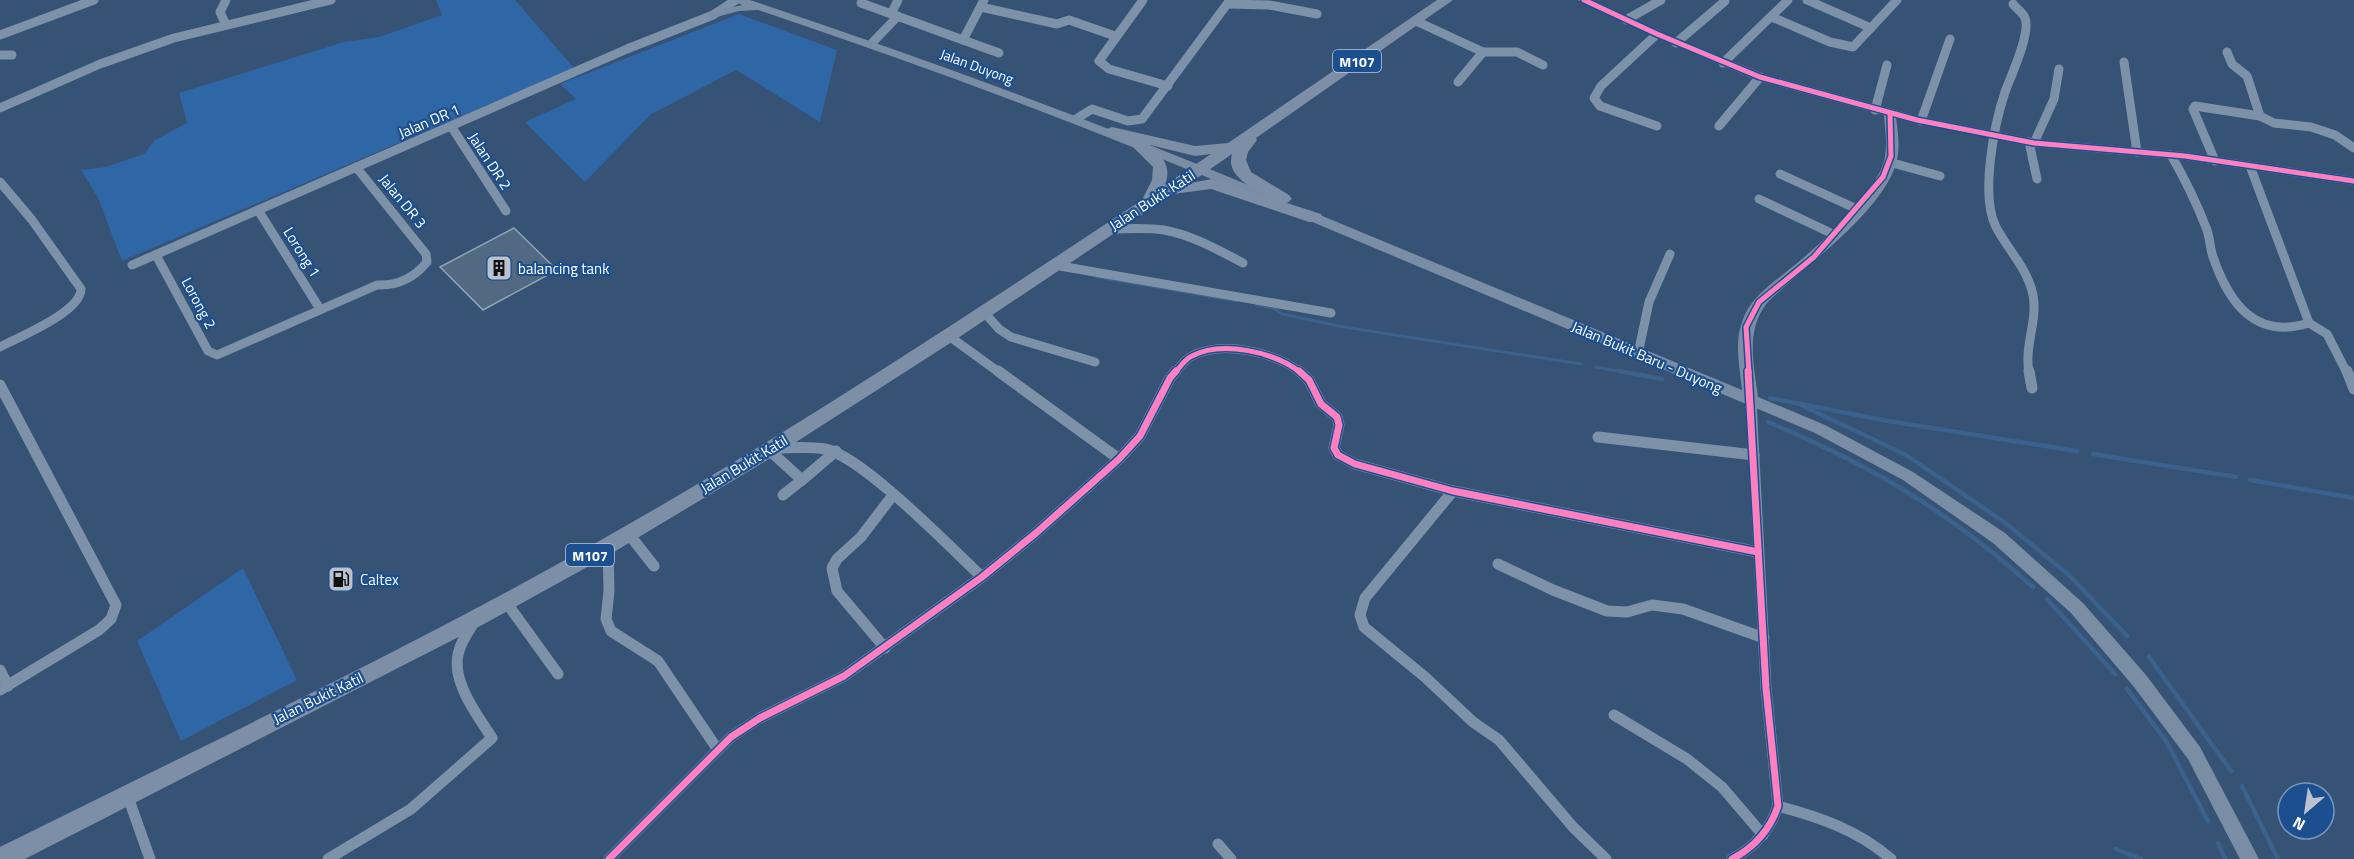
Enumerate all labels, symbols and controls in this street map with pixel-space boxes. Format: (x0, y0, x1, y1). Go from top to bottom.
street label: Jalan Duyong (937, 43, 1017, 89)
road number: M107 (1333, 50, 1381, 72)
street label: Jalan DR 1 (395, 98, 463, 144)
street label: Jalan DR 2 (463, 128, 517, 194)
street label: Jalan Bukit Katil (1104, 164, 1200, 236)
street label: Jalan DR 3 (374, 169, 432, 233)
street label: Lorong 1 (278, 222, 326, 282)
building icon: balancing tank (484, 253, 514, 283)
place label: balancing tank (518, 257, 609, 280)
street label: Lorong 2 (176, 273, 222, 333)
street label: Jalan Bukit Baru - Duyong (1568, 315, 1726, 399)
street label: Jalan Bukit Katil (696, 429, 792, 499)
road number: M107 (566, 544, 614, 566)
fuel station icon: Caltex (326, 564, 356, 594)
place label: Caltex (360, 568, 399, 591)
street label: Jalan Bukit Katil (269, 666, 367, 730)
north arrow (2276, 781, 2336, 841)
text: N (2288, 811, 2309, 837)

